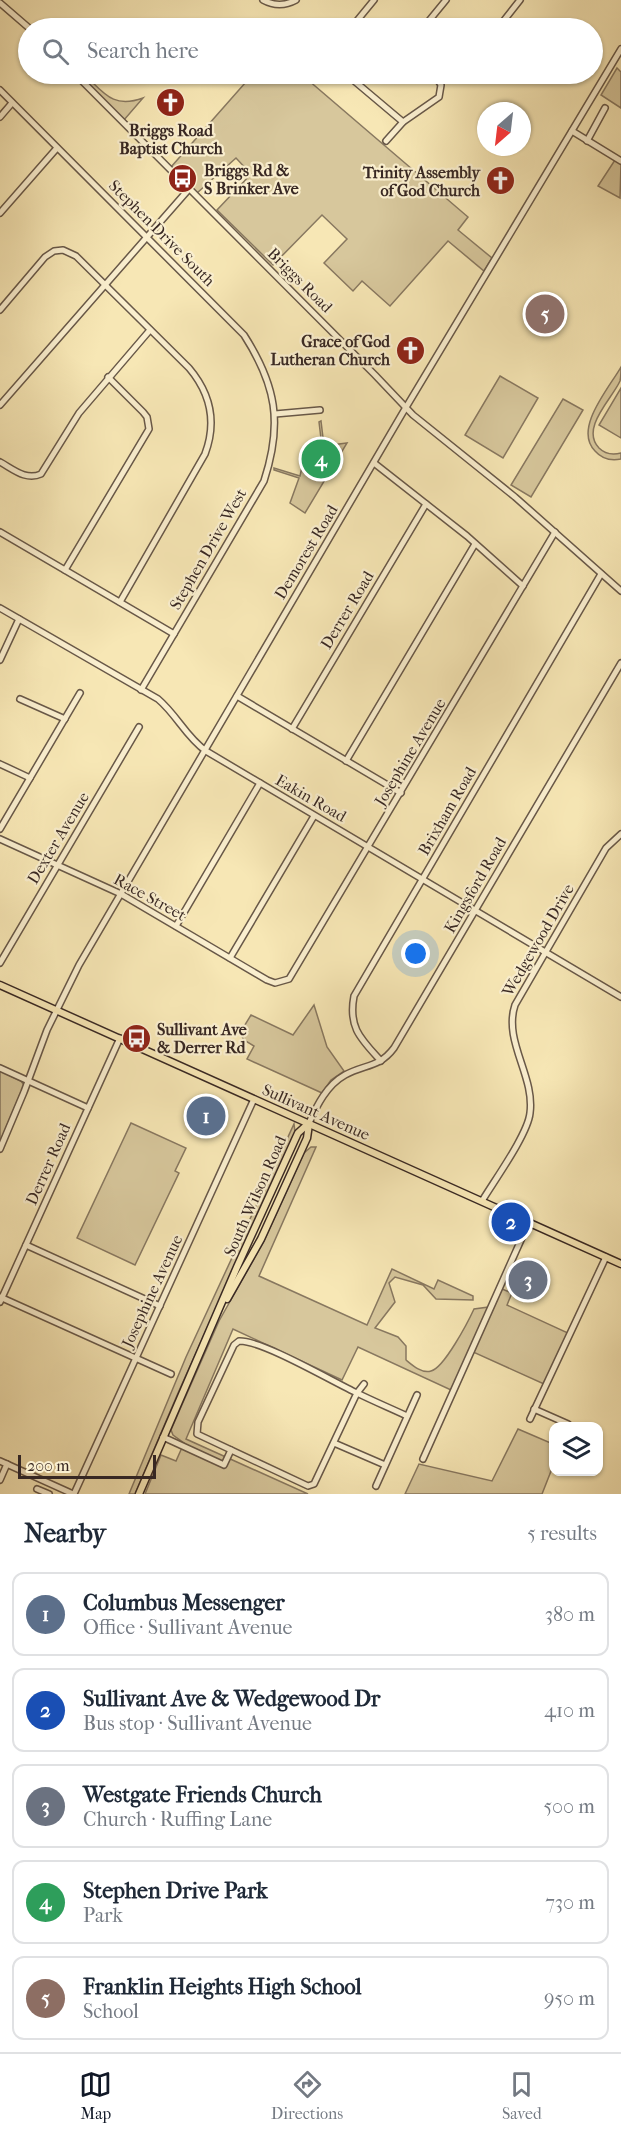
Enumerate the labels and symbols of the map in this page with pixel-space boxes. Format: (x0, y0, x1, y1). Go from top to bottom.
church icon: Briggs Road Baptist Church (155, 86, 187, 118)
north arrow (477, 102, 531, 156)
place label: Briggs Road Baptist Church (119, 121, 224, 159)
place label: Briggs Rd & S Brinker Ave (204, 161, 299, 198)
bus stop icon: Briggs Rd & S Brinker Ave (167, 163, 199, 195)
place label: Trinity Assembly of God Church (362, 163, 481, 200)
church icon: Trinity Assembly of God Church (485, 165, 517, 197)
street label: Stephen Drive South (105, 176, 219, 290)
street label: Briggs Road (264, 244, 337, 317)
pin: 5 (526, 292, 564, 336)
place label: Grace of God Lutheran Church (271, 332, 391, 369)
church icon: Grace of God Lutheran Church (395, 334, 427, 366)
pin: 4 (302, 436, 340, 482)
street label: Stephen Drive West (166, 485, 251, 613)
street label: Demorest Road (270, 501, 342, 603)
street label: Derrer Road (316, 567, 378, 652)
street label: Josephine Avenue (369, 695, 450, 811)
street label: Brixham Road (414, 763, 480, 859)
street label: Eakin Road (272, 770, 350, 826)
street label: Dexter Avenue (23, 789, 93, 887)
street label: Kingsford Road (440, 833, 510, 936)
street label: Race Street (110, 869, 190, 925)
street label: Wedgewood Drive (498, 880, 578, 1000)
your location (401, 939, 430, 968)
place label: Sullivant Ave & Derrer Rd (157, 1020, 247, 1057)
bus stop icon: Sullivant Ave & Derrer Rd (120, 1022, 152, 1054)
street label: Sullivant Avenue (259, 1080, 373, 1144)
pin: 1 (186, 1094, 226, 1138)
street label: Derrer Road (22, 1120, 75, 1208)
street label: South Wilson Road (220, 1132, 290, 1259)
pin: 2 (492, 1200, 530, 1244)
street label: Josephine Avenue (117, 1232, 186, 1352)
pin: 3 (508, 1258, 548, 1302)
scale bar (18, 1452, 156, 1480)

